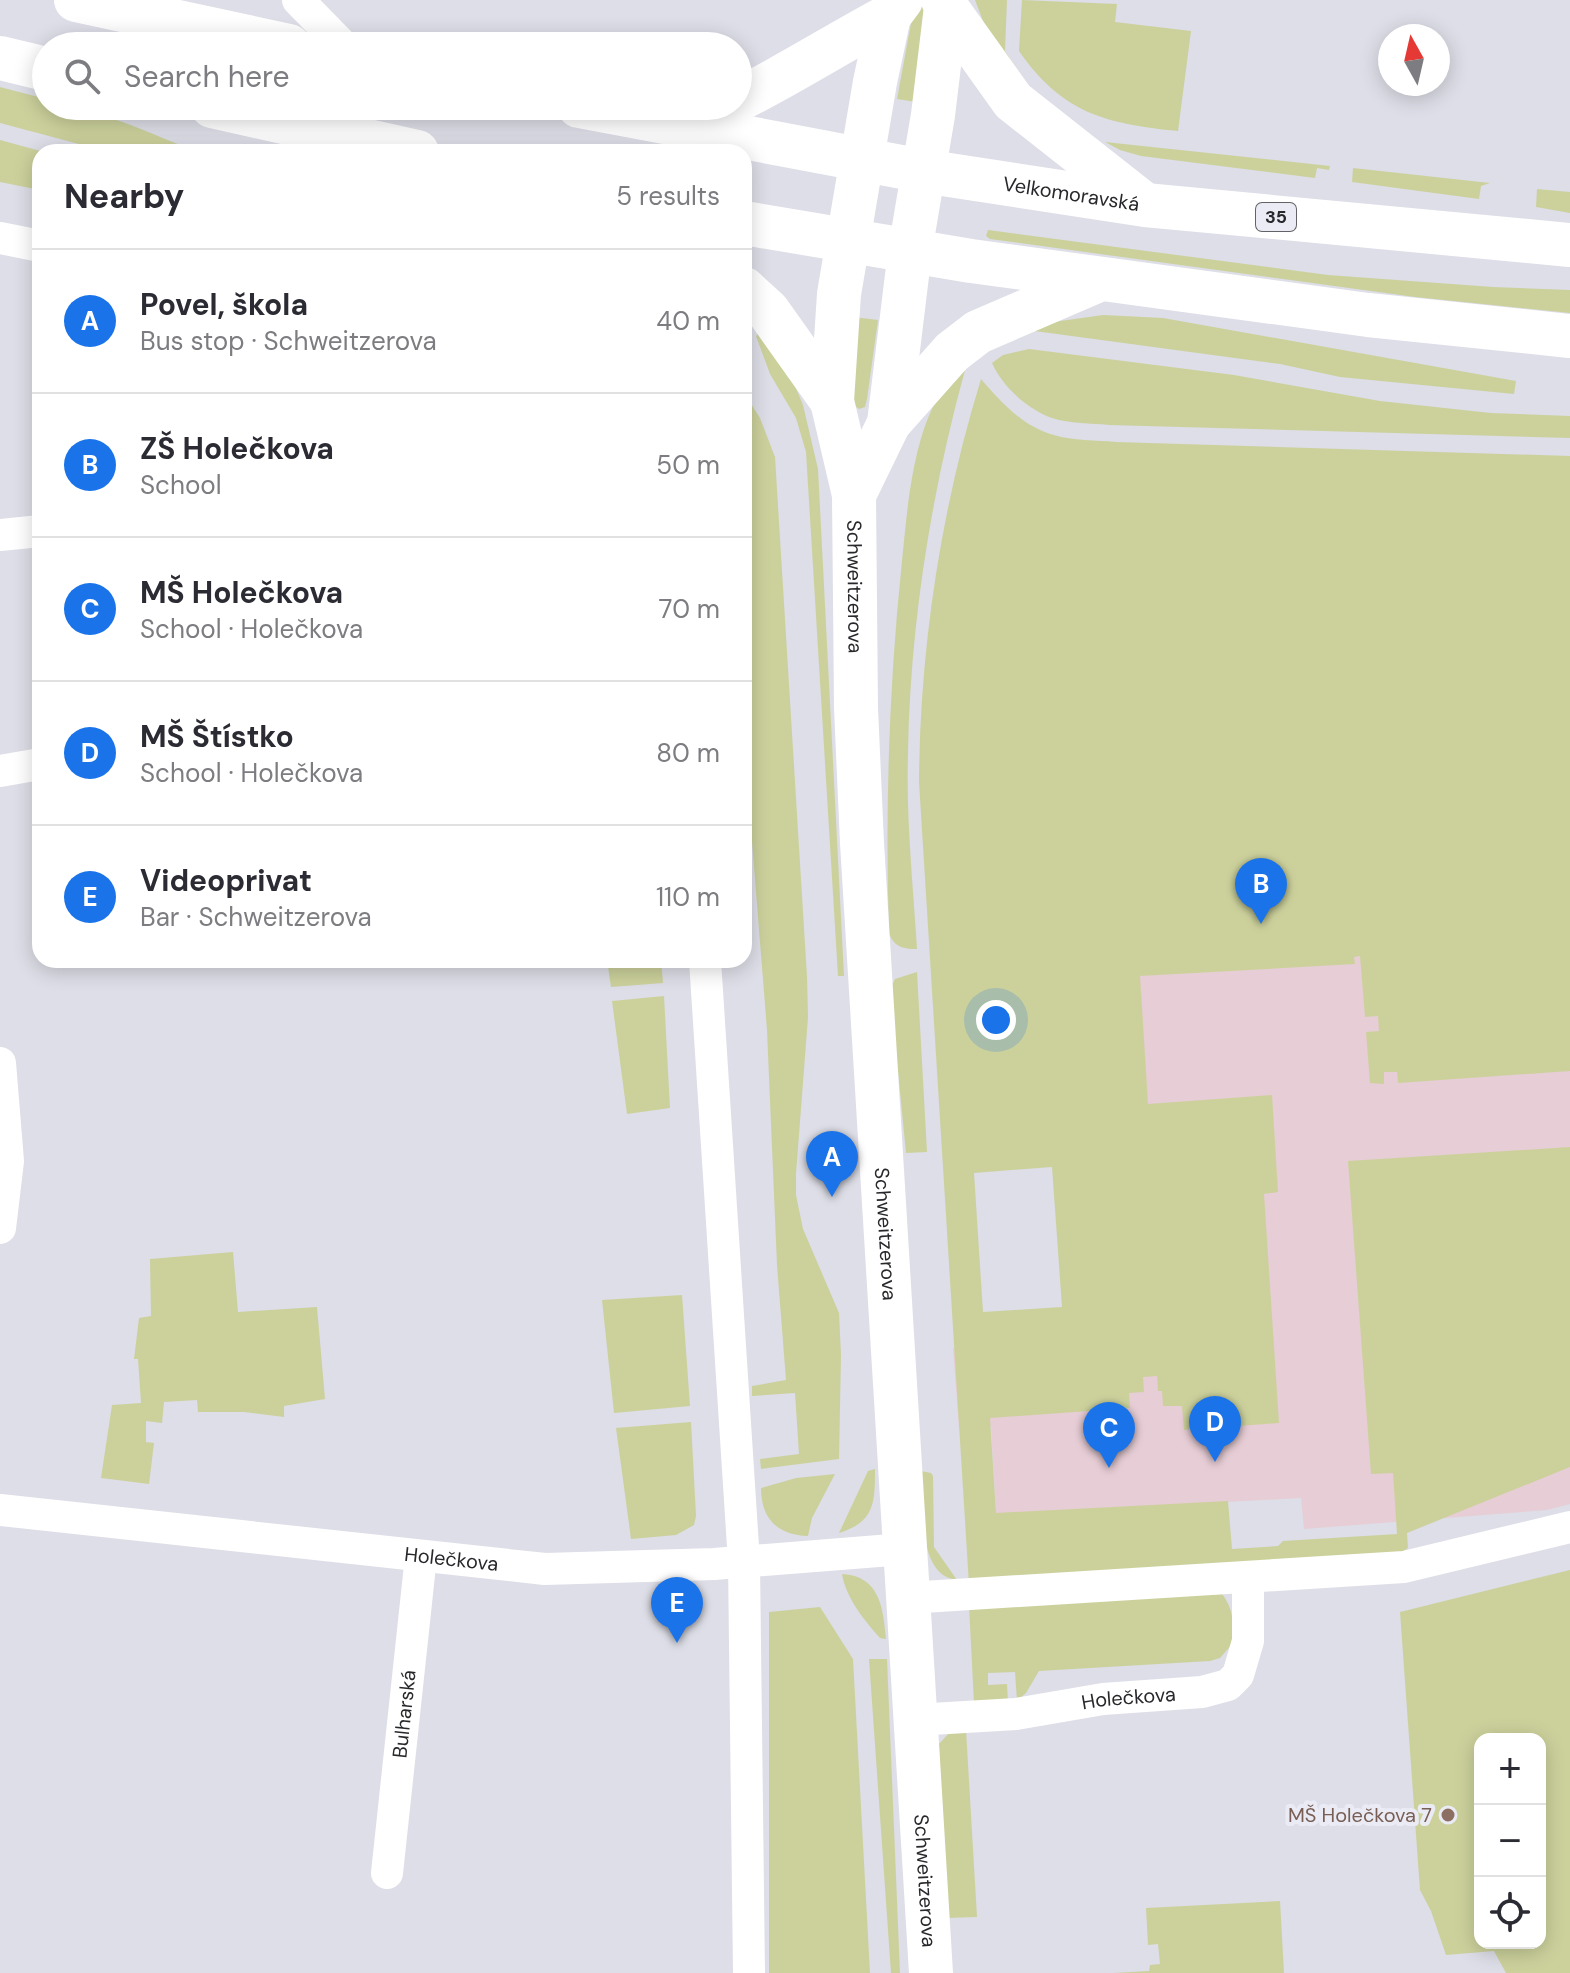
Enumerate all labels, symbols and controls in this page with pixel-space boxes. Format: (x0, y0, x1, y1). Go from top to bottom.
north arrow (1378, 24, 1450, 96)
search box (32, 32, 752, 120)
icon: search (60, 54, 104, 98)
text: Search here (124, 57, 290, 96)
street label: Velkomoravská (1001, 170, 1141, 217)
text: Nearby (64, 174, 184, 219)
text: 5 results (616, 179, 720, 213)
road number: 35 (1256, 203, 1296, 231)
text: Povel, škola (140, 285, 308, 324)
text: A (81, 304, 99, 338)
text: 40 m (656, 304, 720, 338)
text: Bus stop · Schweitzerova (140, 324, 437, 358)
text: ZŠ Holečkova (140, 429, 334, 468)
text: B (82, 448, 98, 482)
text: 50 m (656, 448, 720, 482)
text: School (140, 468, 222, 502)
street label: Schweitzerova (841, 520, 868, 654)
text: MŠ Holečkova (140, 573, 343, 612)
text: C (80, 592, 100, 626)
text: 70 m (659, 592, 720, 626)
text: School · Holečkova (140, 612, 363, 646)
text: MŠ Štístko (140, 717, 294, 756)
text: D (81, 736, 99, 770)
text: 80 m (656, 736, 720, 770)
text: School · Holečkova (140, 756, 363, 790)
pin: B (1235, 858, 1287, 924)
text: Videoprivat (140, 861, 312, 900)
text: E (82, 880, 98, 914)
text: 110 m (656, 880, 720, 914)
text: Bar · Schweitzerova (140, 900, 372, 934)
your location (976, 1000, 1016, 1040)
pin: A (806, 1131, 858, 1197)
street label: Schweitzerova (869, 1167, 903, 1301)
pin: D (1189, 1396, 1241, 1462)
pin: C (1083, 1402, 1135, 1468)
street label: Holečkova (403, 1541, 500, 1577)
pin: E (651, 1577, 703, 1643)
street label: Bulharská (386, 1668, 422, 1759)
street label: Holečkova (1079, 1681, 1177, 1715)
map controls (1474, 1733, 1546, 1949)
button: + (1474, 1733, 1546, 1805)
place label: MŠ Holečkova 7 (1288, 1802, 1432, 1828)
button: − (1474, 1805, 1546, 1877)
marker: MŠ Holečkova 7 (1439, 1806, 1457, 1824)
street label: Schweitzerova (908, 1813, 942, 1948)
button: locate (1474, 1877, 1546, 1949)

